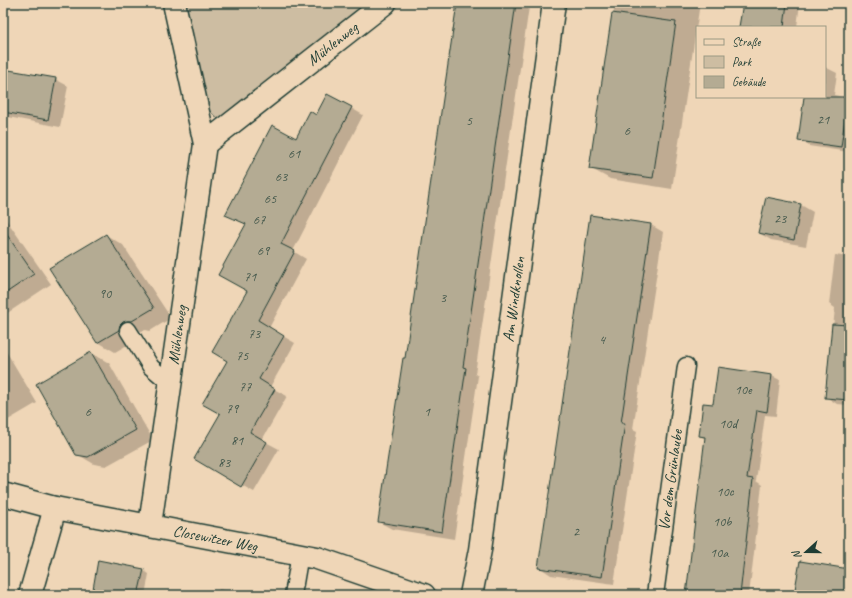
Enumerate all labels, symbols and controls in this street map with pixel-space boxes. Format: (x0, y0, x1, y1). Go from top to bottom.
street label: Mühlenweg (303, 17, 363, 70)
legend (696, 26, 826, 98)
text: Straße (732, 34, 761, 50)
text: Park (732, 54, 753, 70)
text: Gebäude (732, 74, 766, 90)
house number: 21 (817, 111, 830, 128)
house number: 5 (466, 112, 473, 129)
house number: 6 (624, 122, 631, 139)
house number: 61 (288, 145, 301, 162)
house number: 63 (275, 168, 289, 185)
house number: 65 (264, 190, 277, 207)
house number: 23 (774, 210, 788, 227)
house number: 67 (253, 211, 266, 228)
house number: 69 (257, 242, 271, 259)
street label: Am Windknollen (498, 254, 530, 343)
house number: 71 (244, 268, 257, 285)
house number: 90 (99, 285, 113, 302)
house number: 3 (440, 289, 448, 306)
street label: Mühlenweg (163, 303, 192, 366)
house number: 73 (248, 325, 262, 342)
house number: 4 (599, 331, 607, 348)
house number: 75 (236, 347, 249, 364)
house number: 77 (239, 378, 252, 395)
house number: 10e (734, 381, 753, 398)
house number: 79 (226, 400, 240, 417)
house number: 6 (85, 403, 92, 420)
house number: 1 (424, 403, 431, 420)
house number: 10d (719, 415, 740, 432)
street label: Vor dem Grünlaube (654, 427, 688, 532)
house number: 81 (231, 432, 244, 449)
house number: 83 (218, 454, 232, 471)
house number: 10c (716, 483, 735, 500)
house number: 10b (713, 513, 732, 530)
street label: Closewitzer Weg (171, 521, 260, 557)
house number: 2 (573, 523, 581, 540)
north arrow (786, 532, 826, 572)
house number: 10a (710, 544, 729, 561)
text: N (788, 548, 804, 561)

